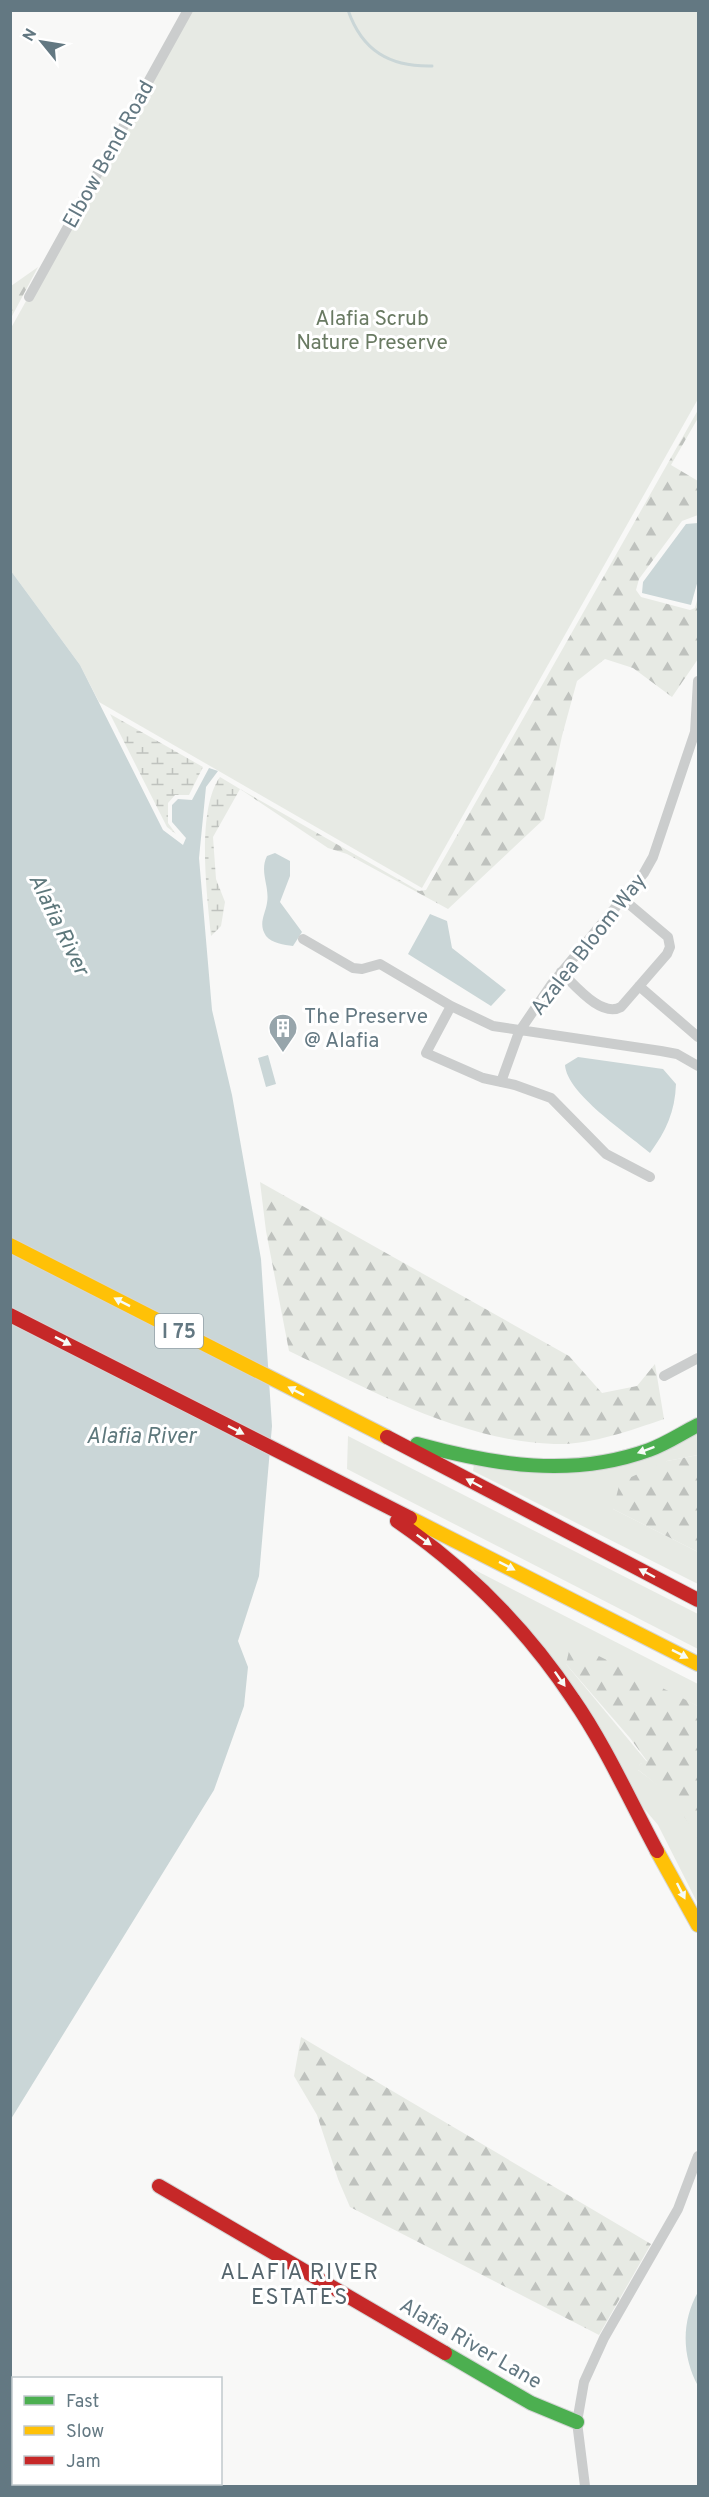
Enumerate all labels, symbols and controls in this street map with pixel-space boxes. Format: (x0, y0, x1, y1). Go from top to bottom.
north arrow (12, 12, 72, 72)
text: N (19, 26, 42, 45)
street label: Elbow Bend Road (58, 76, 161, 233)
park label: Alafia Scrub Nature Preserve (296, 306, 448, 357)
street label: Azalea Bloom Way (525, 868, 653, 1021)
water label: Alafia River (22, 870, 95, 982)
place label: The Preserve @ Alafia (304, 1004, 428, 1055)
building icon: The Preserve @ Alafia (267, 1012, 299, 1054)
one-way arrow (114, 1298, 131, 1307)
road number: I 75 (155, 1314, 203, 1348)
one-way arrow (54, 1337, 71, 1346)
one-way arrow (287, 1386, 304, 1396)
water label: Alafia River (86, 1424, 198, 1451)
one-way arrow (228, 1425, 245, 1435)
one-way arrow (637, 1446, 655, 1455)
one-way arrow (465, 1478, 483, 1488)
one-way arrow (416, 1534, 432, 1546)
one-way arrow (498, 1561, 515, 1570)
one-way arrow (638, 1568, 655, 1578)
one-way arrow (672, 1649, 689, 1659)
one-way arrow (554, 1670, 566, 1686)
one-way arrow (675, 1882, 685, 1900)
district label: ALAFIA RIVER ESTATES (220, 2260, 380, 2312)
street label: Alafia River Lane (394, 2293, 546, 2396)
legend (12, 2377, 222, 2485)
text: Fast (66, 2391, 99, 2414)
text: Slow (66, 2421, 104, 2444)
text: Jam (66, 2451, 101, 2474)

